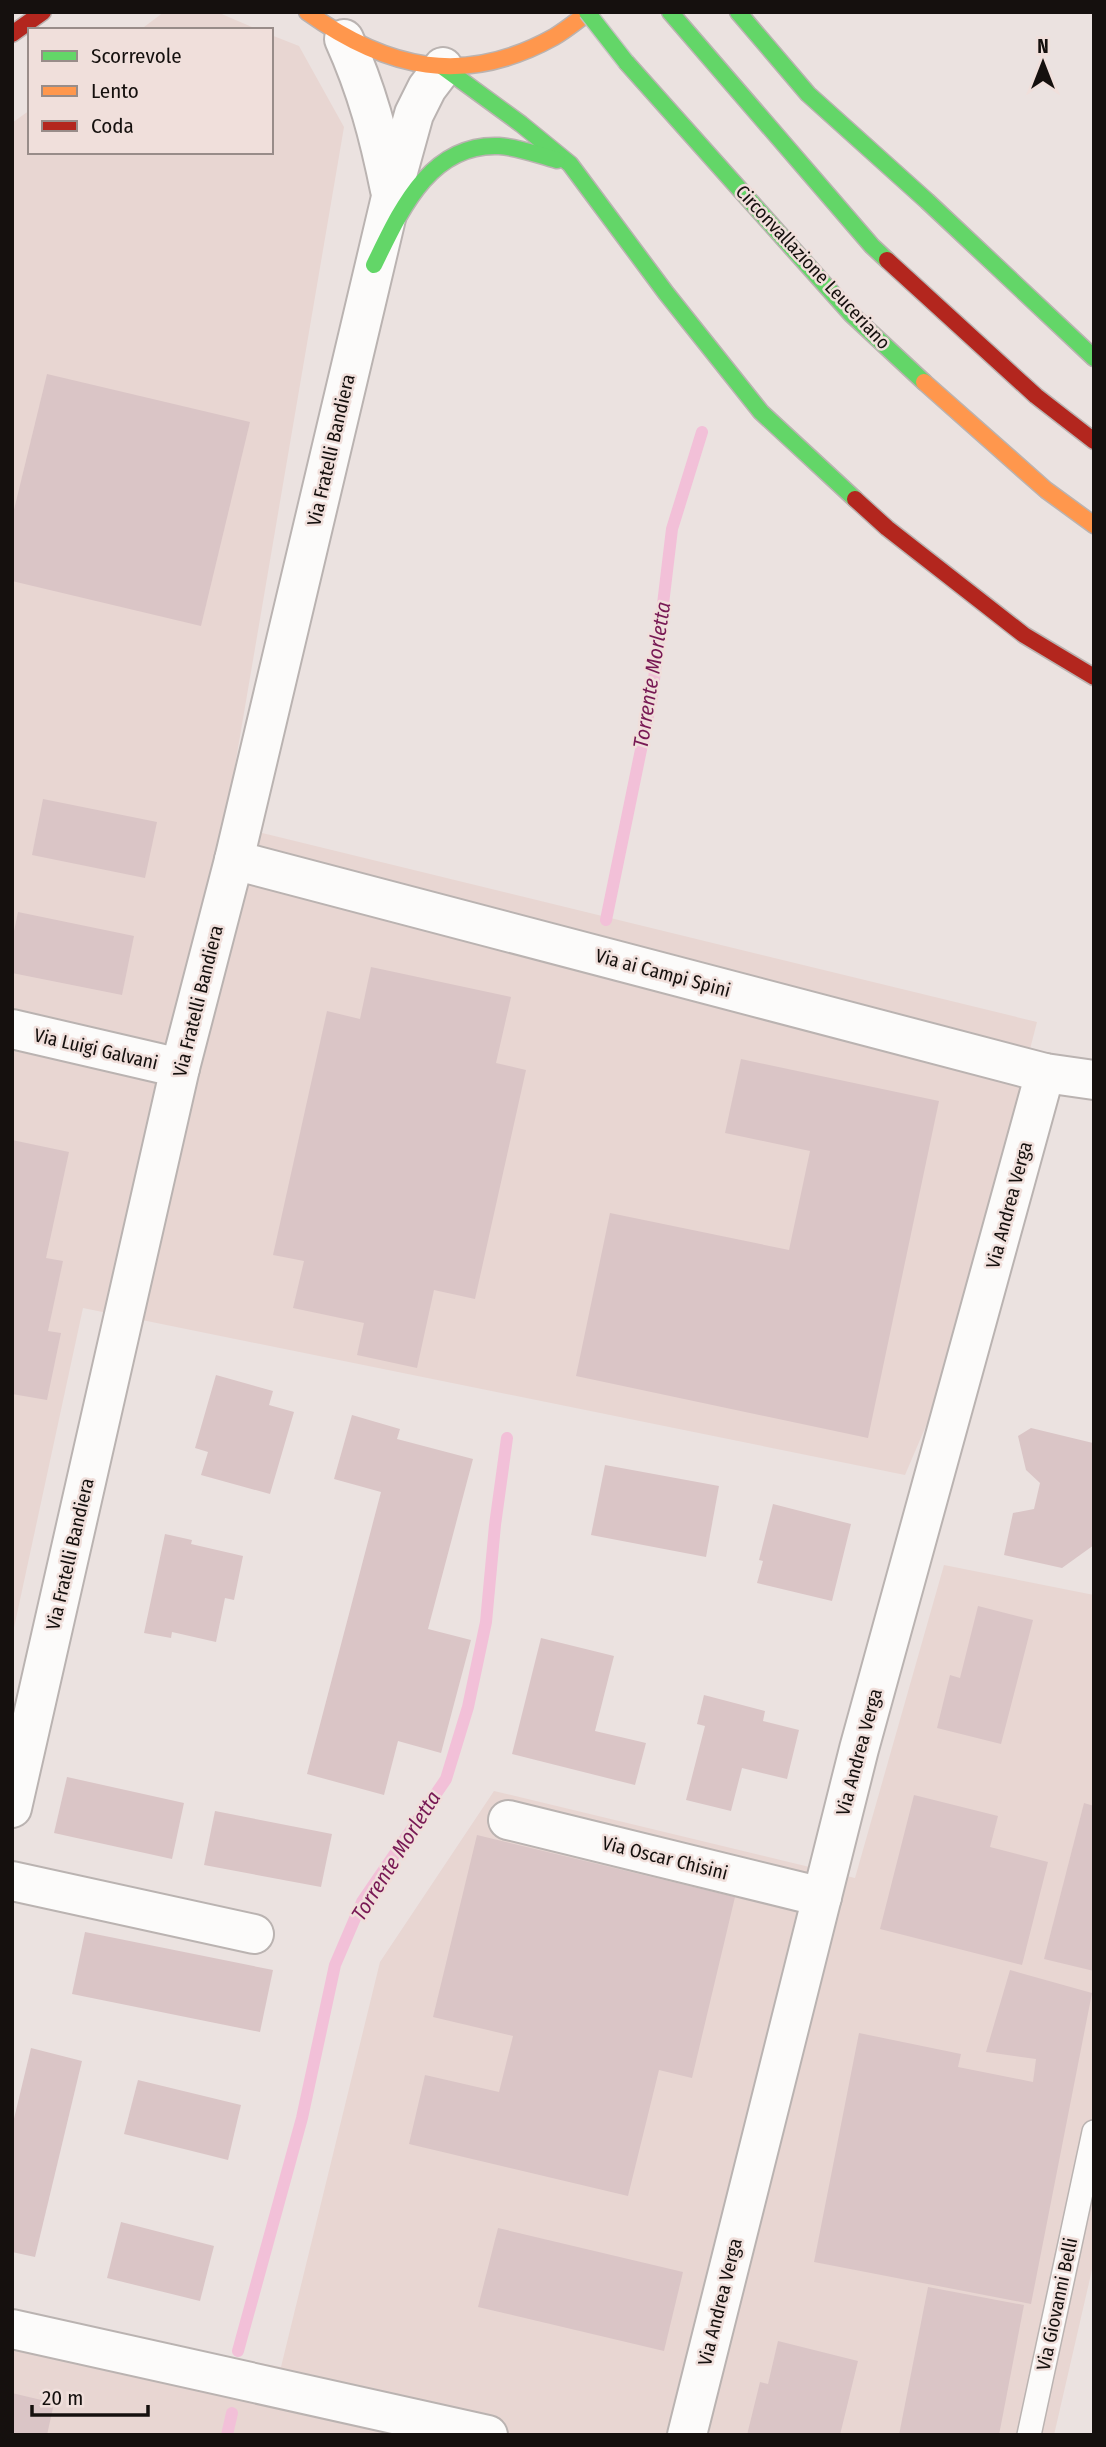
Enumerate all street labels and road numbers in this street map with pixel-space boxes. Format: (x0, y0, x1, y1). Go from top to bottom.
street label: Circonvallazione Leuceriano (731, 180, 895, 354)
street label: Via Fratelli Bandiera (302, 372, 360, 528)
street label: Via Fratelli Bandiera (168, 923, 228, 1079)
street label: Via ai Campi Spini (593, 944, 733, 1002)
street label: Via Luigi Galvani (32, 1024, 160, 1074)
street label: Via Andrea Verga (981, 1139, 1037, 1271)
street label: Via Fratelli Bandiera (41, 1476, 99, 1632)
street label: Via Andrea Verga (831, 1686, 887, 1818)
street label: Via Oscar Chisini (600, 1831, 730, 1885)
street label: Via Giovanni Belli (1032, 2235, 1082, 2373)
street label: Via Andrea Verga (693, 2236, 747, 2368)

